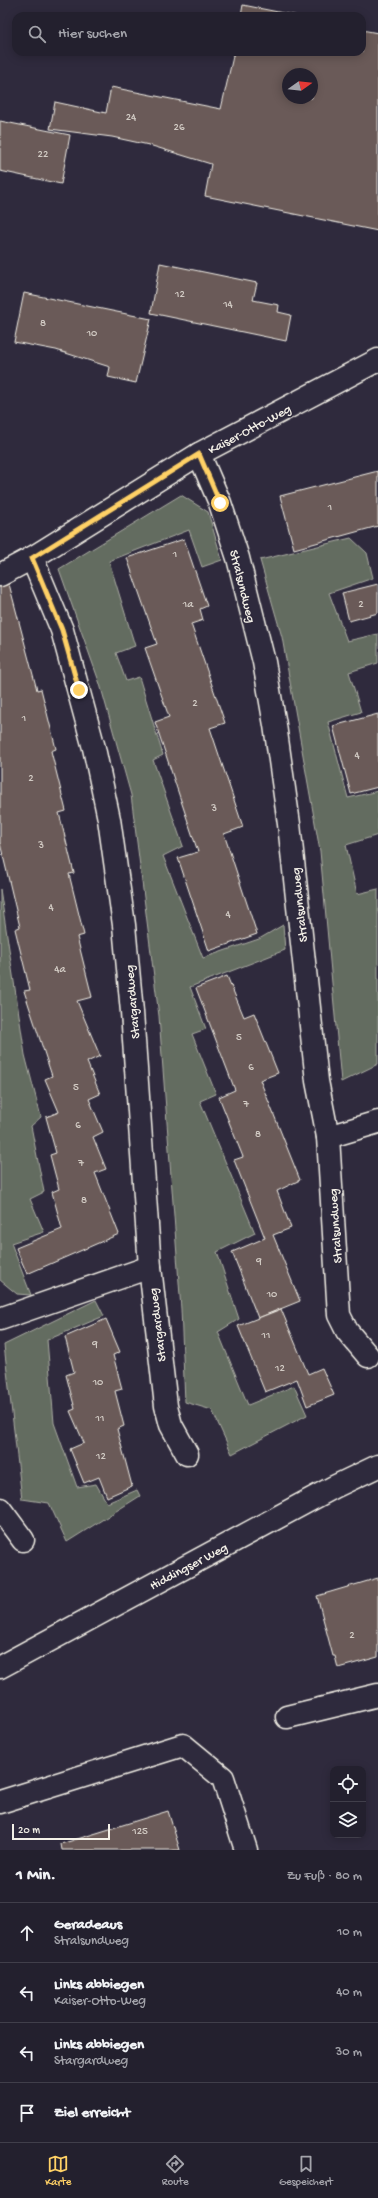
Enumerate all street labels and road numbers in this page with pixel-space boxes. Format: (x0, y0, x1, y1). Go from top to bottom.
street label: Kaiser-Otto-Weg (206, 402, 294, 458)
street label: Stralsundweg (225, 548, 258, 625)
street label: Stralsundweg (289, 867, 312, 943)
street label: Stargardweg (123, 964, 144, 1039)
street label: Stralsundweg (326, 1188, 347, 1264)
street label: Stargardweg (147, 1287, 170, 1362)
street label: Hiddingser Weg (148, 1540, 231, 1594)

